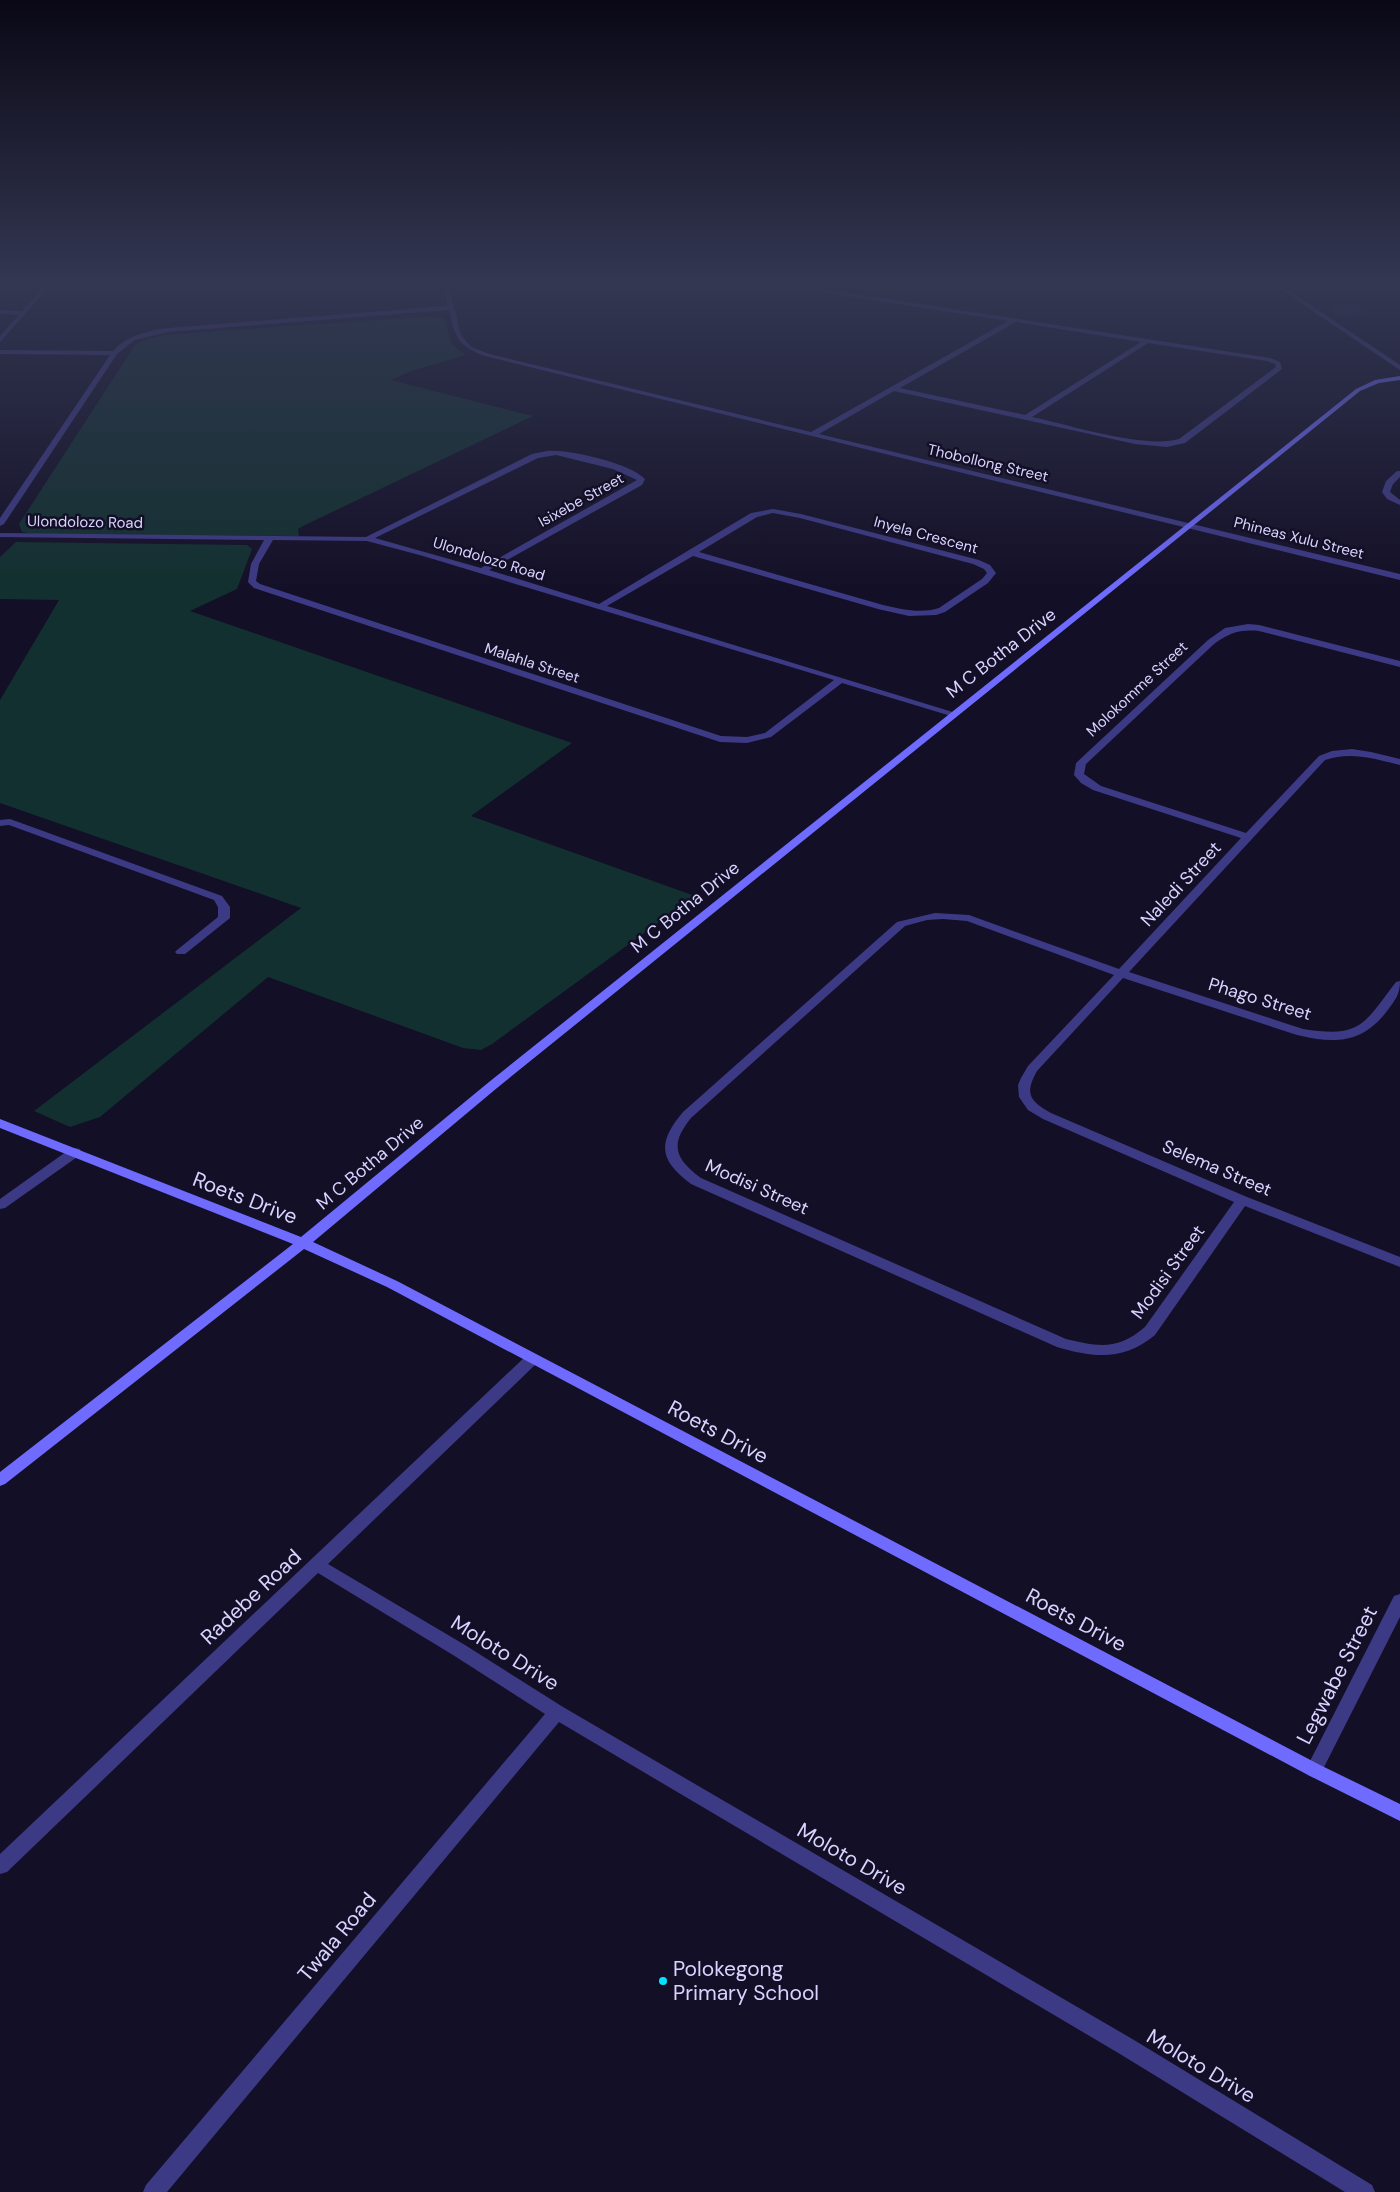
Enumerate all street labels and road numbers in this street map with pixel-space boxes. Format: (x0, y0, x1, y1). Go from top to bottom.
street label: Thobollong Street (926, 439, 1050, 487)
street label: Isixebe Street (535, 468, 627, 532)
street label: Ulondolozo Road (27, 511, 143, 533)
street label: Inyela Crescent (872, 511, 980, 559)
street label: Phineas Xulu Street (1232, 512, 1366, 564)
street label: Ulondolozo Road (431, 532, 547, 586)
street label: M C Botha Drive (941, 602, 1061, 704)
street label: Molokomme Street (1082, 637, 1192, 741)
street label: Malahla Street (482, 638, 582, 688)
street label: Naledi Street (1135, 836, 1227, 932)
street label: M C Botha Drive (626, 856, 744, 958)
street label: Phago Street (1205, 972, 1315, 1026)
street label: M C Botha Drive (311, 1111, 429, 1215)
street label: Selema Street (1159, 1134, 1275, 1202)
street label: Modisi Street (702, 1154, 812, 1220)
street label: Roets Drive (189, 1165, 301, 1231)
street label: Modisi Street (1126, 1220, 1210, 1324)
street label: Roets Drive (663, 1394, 773, 1470)
street label: Radebe Road (195, 1543, 307, 1651)
street label: Roets Drive (1021, 1582, 1131, 1658)
street label: Legwabe Street (1290, 1601, 1384, 1749)
street label: Moloto Drive (446, 1609, 564, 1697)
street label: Moloto Drive (792, 1816, 912, 1902)
street label: Twala Road (291, 1887, 383, 1987)
street label: Moloto Drive (1141, 2022, 1261, 2110)

